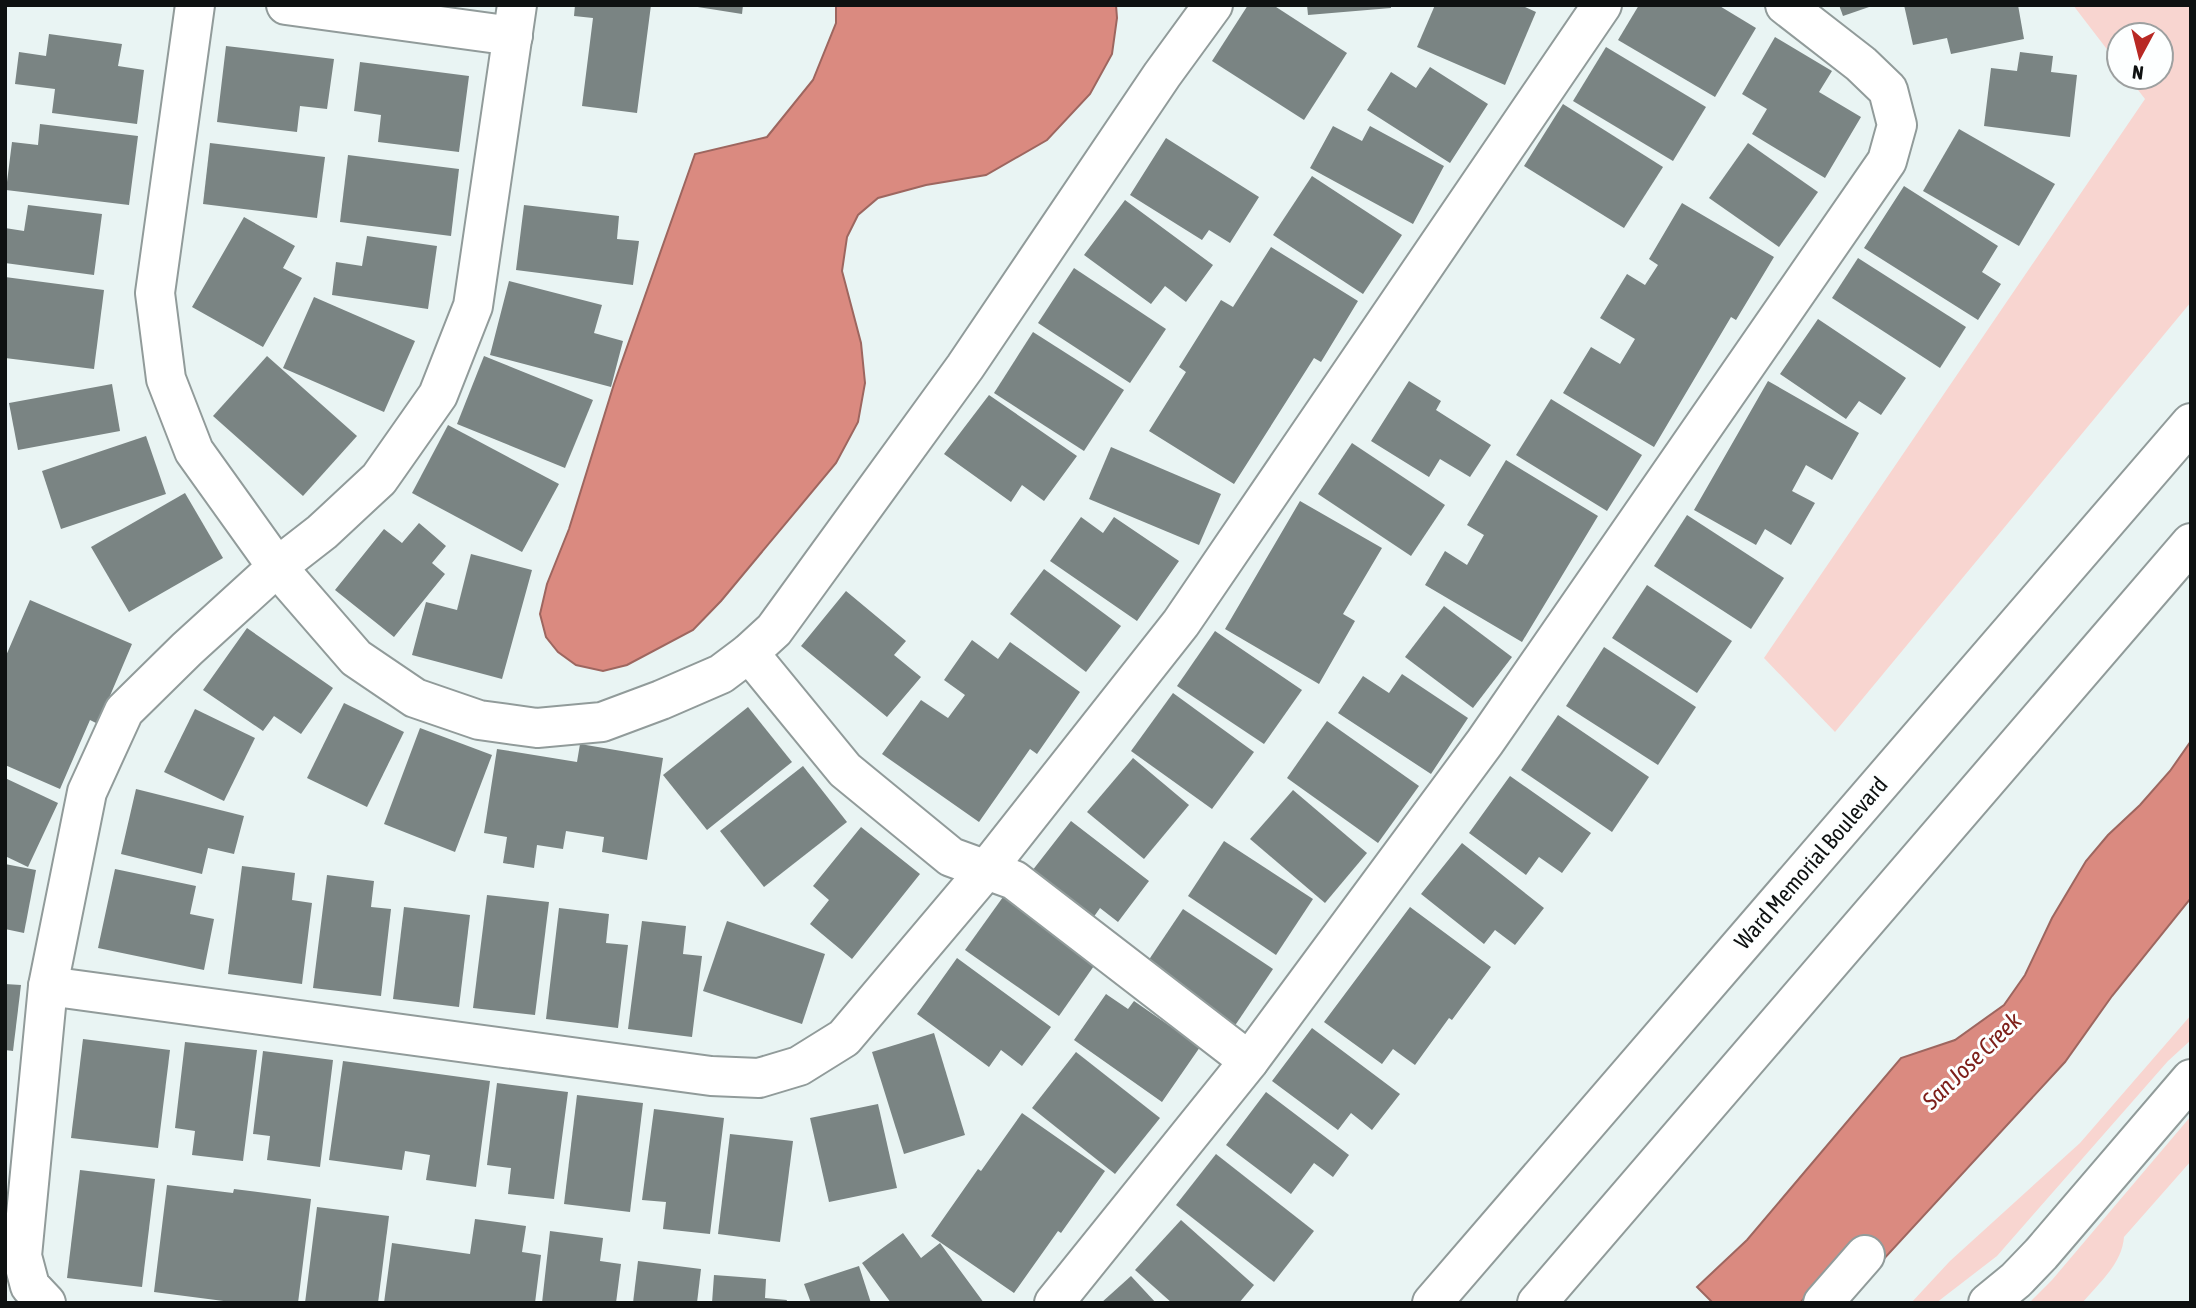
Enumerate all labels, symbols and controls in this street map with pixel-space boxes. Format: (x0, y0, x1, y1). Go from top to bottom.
north arrow (2105, 21, 2175, 91)
text: N (2131, 61, 2145, 84)
street label: Ward Memorial Boulevard (1729, 772, 1893, 954)
water label: San Jose Creek (1916, 1007, 2027, 1115)

